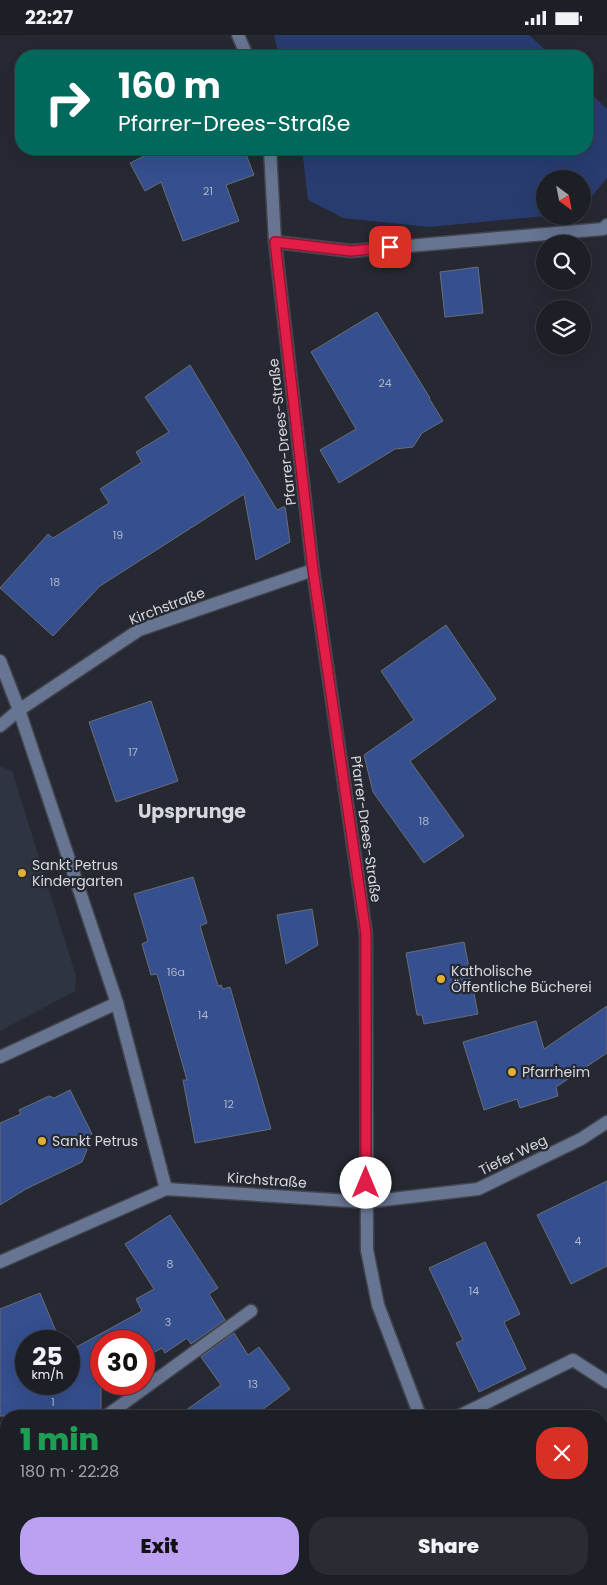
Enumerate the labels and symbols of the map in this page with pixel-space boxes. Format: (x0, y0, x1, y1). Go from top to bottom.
north arrow (536, 170, 591, 225)
house number: 21 (203, 183, 213, 199)
pin (369, 226, 411, 268)
street label: Pfarrer-Drees-Straße (263, 357, 301, 507)
house number: 24 (378, 375, 392, 391)
house number: 19 (113, 527, 123, 543)
house number: 18 (50, 574, 60, 590)
street label: Kirchstraße (126, 582, 208, 630)
house number: 17 (128, 744, 138, 760)
street label: Pfarrer-Drees-Straße (346, 754, 386, 904)
district label: Upsprunge (138, 798, 246, 825)
house number: 18 (419, 813, 429, 829)
place label: Sankt Petrus Kindergarten (32, 855, 123, 891)
marker: Sankt Petrus Kindergarten (16, 867, 28, 879)
place label: Katholische Öffentliche Bücherei (451, 961, 592, 997)
house number: 16a (167, 964, 185, 980)
marker: Katholische Öffentliche Bücherei (435, 973, 447, 985)
house number: 14 (198, 1007, 208, 1023)
place label: Pfarrheim (522, 1062, 590, 1082)
marker: Pfarrheim (506, 1066, 518, 1078)
house number: 12 (224, 1096, 234, 1112)
street label: Tiefer Weg (475, 1130, 551, 1180)
place label: Sankt Petrus (52, 1131, 138, 1151)
marker: Sankt Petrus (36, 1135, 48, 1147)
position arrow (339, 1156, 391, 1208)
street label: Kirchstraße (226, 1167, 308, 1193)
house number: 4 (575, 1233, 582, 1249)
house number: 8 (167, 1256, 174, 1272)
house number: 14 (469, 1283, 479, 1299)
house number: 3 (165, 1314, 171, 1330)
speed limit sign: 30 (90, 1330, 155, 1395)
house number: 13 (248, 1376, 258, 1392)
house number: 1 (51, 1394, 55, 1410)

